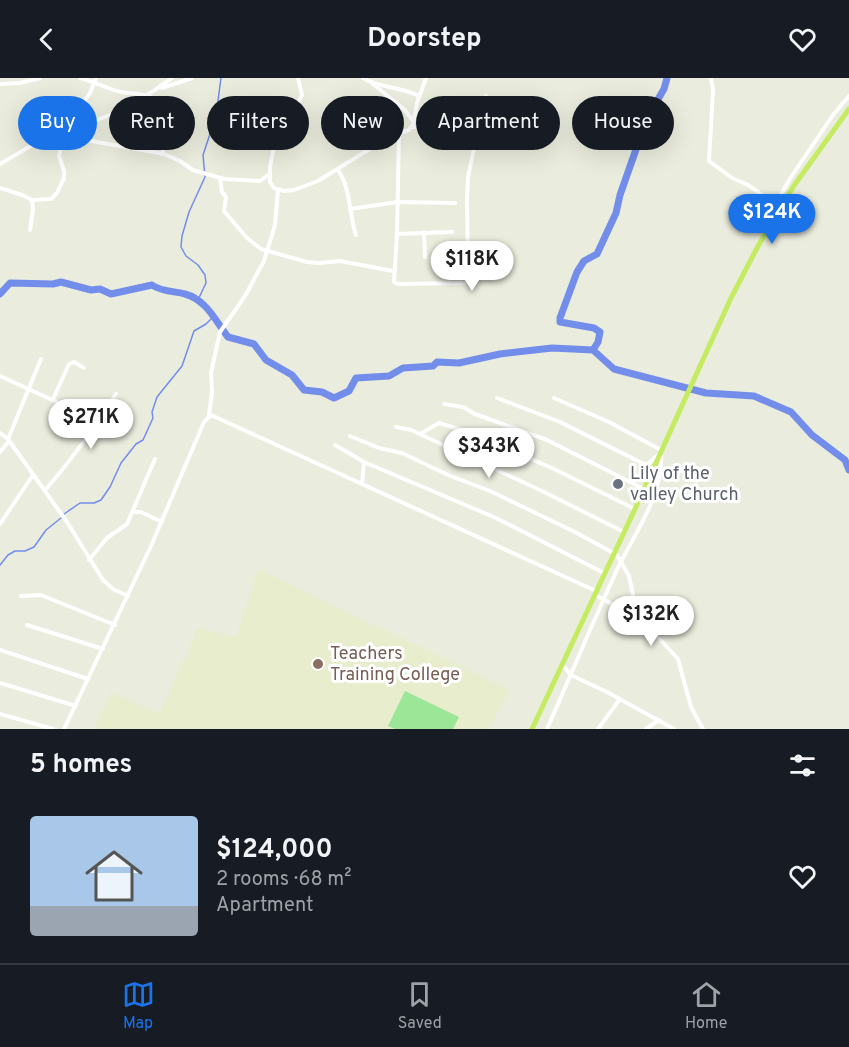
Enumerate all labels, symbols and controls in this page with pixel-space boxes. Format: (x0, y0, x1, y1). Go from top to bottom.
text: Doorstep (367, 22, 482, 56)
icon: back (30, 23, 63, 56)
icon: heart (786, 23, 819, 56)
chip: Buy (18, 96, 97, 150)
chip: Rent (109, 96, 195, 150)
chip: Filters (207, 96, 309, 150)
chip: New (321, 96, 404, 150)
chip: Apartment (416, 96, 560, 150)
chip: House (572, 96, 674, 150)
pin: $124K (730, 194, 814, 245)
text: $124K (742, 200, 802, 226)
pin: $118K (430, 241, 514, 292)
text: $118K (445, 247, 499, 273)
pin: $271K (49, 399, 133, 450)
text: $271K (62, 405, 120, 431)
pin: $343K (447, 428, 531, 479)
text: $343K (458, 434, 520, 460)
place label: Lily of the valley Church (630, 463, 739, 507)
marker: Lily of the valley Church (611, 477, 625, 491)
pin: $132K (609, 596, 693, 647)
text: $132K (622, 602, 680, 628)
place label: Teachers Training College (330, 643, 460, 687)
marker: Teachers Training College (311, 657, 325, 671)
text: 5 homes (30, 749, 132, 782)
icon: filters (786, 749, 819, 782)
text: $124,000 (216, 834, 333, 867)
icon: home (78, 840, 150, 912)
icon: heart (786, 860, 819, 893)
text: 2 rooms · 68 m² (216, 867, 352, 893)
text: Apartment (216, 893, 314, 919)
tab: Map (122, 978, 155, 1034)
tab: Saved (398, 978, 442, 1034)
tab: Home (685, 978, 727, 1034)

